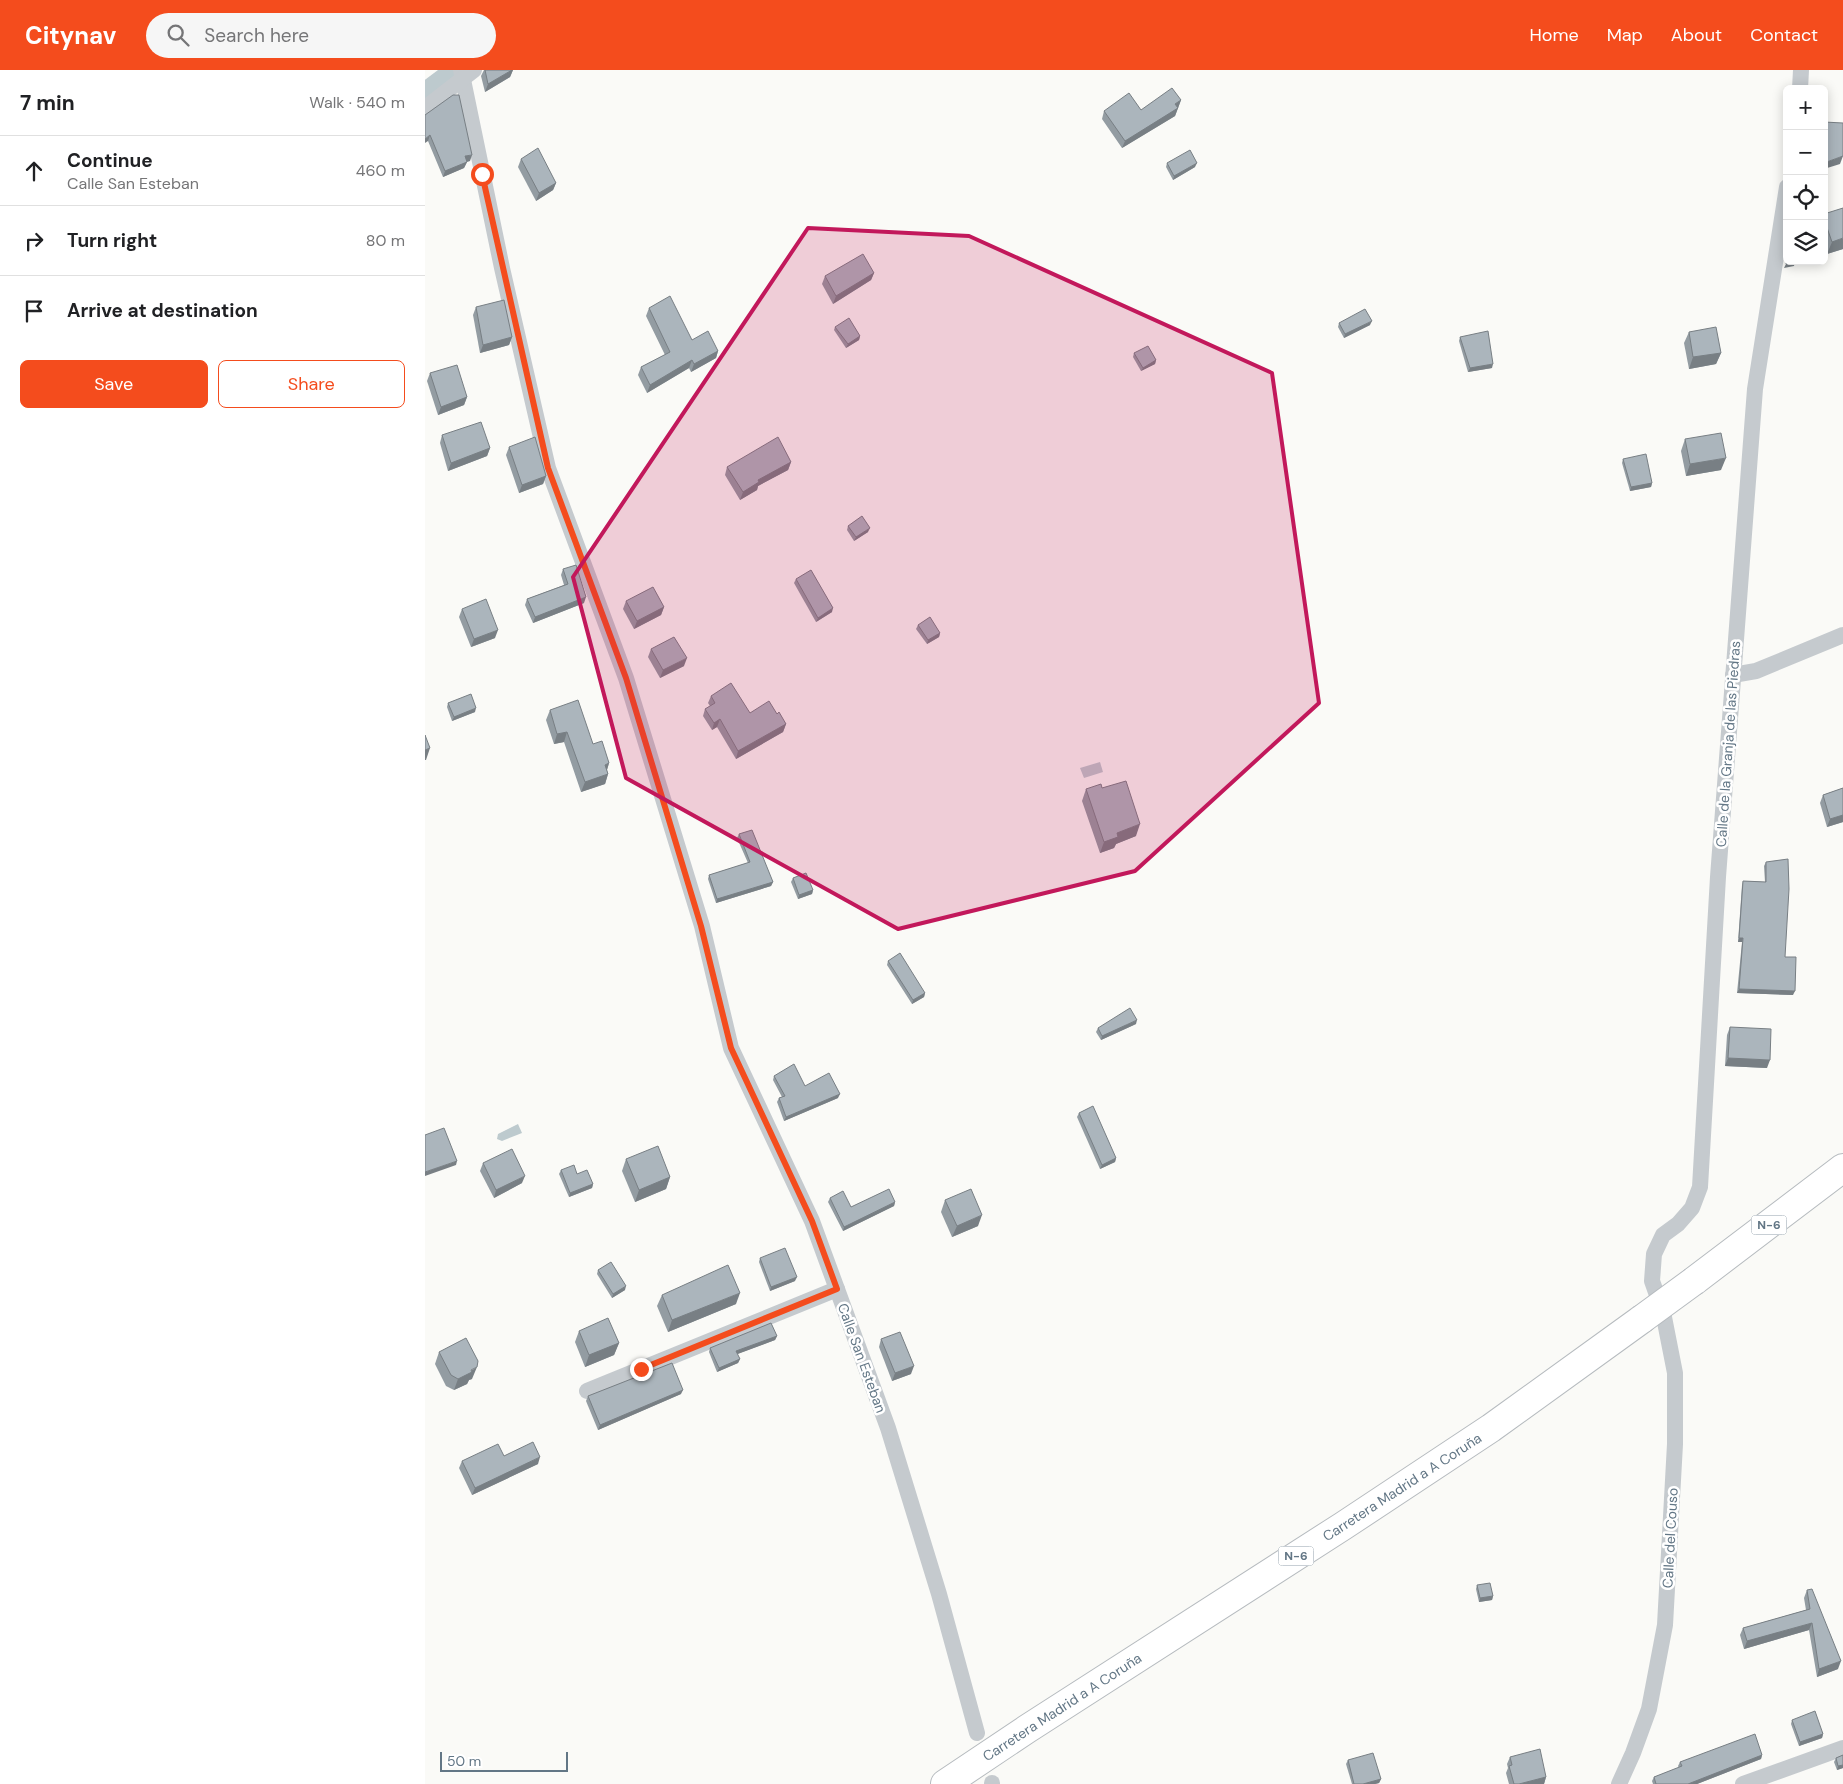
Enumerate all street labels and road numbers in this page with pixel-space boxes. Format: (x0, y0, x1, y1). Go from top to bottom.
street label: Calle de la Granja de las Piedras (1712, 640, 1744, 848)
road number: N-6 (1751, 1216, 1787, 1234)
street label: Calle San Esteban (834, 1301, 890, 1415)
street label: Carretera Madrid a A Coruña (1319, 1429, 1485, 1545)
street label: Calle del Couso (1658, 1487, 1682, 1589)
road number: N-6 (1279, 1546, 1313, 1565)
street label: Carretera Madrid a A Coruña (979, 1649, 1145, 1765)

